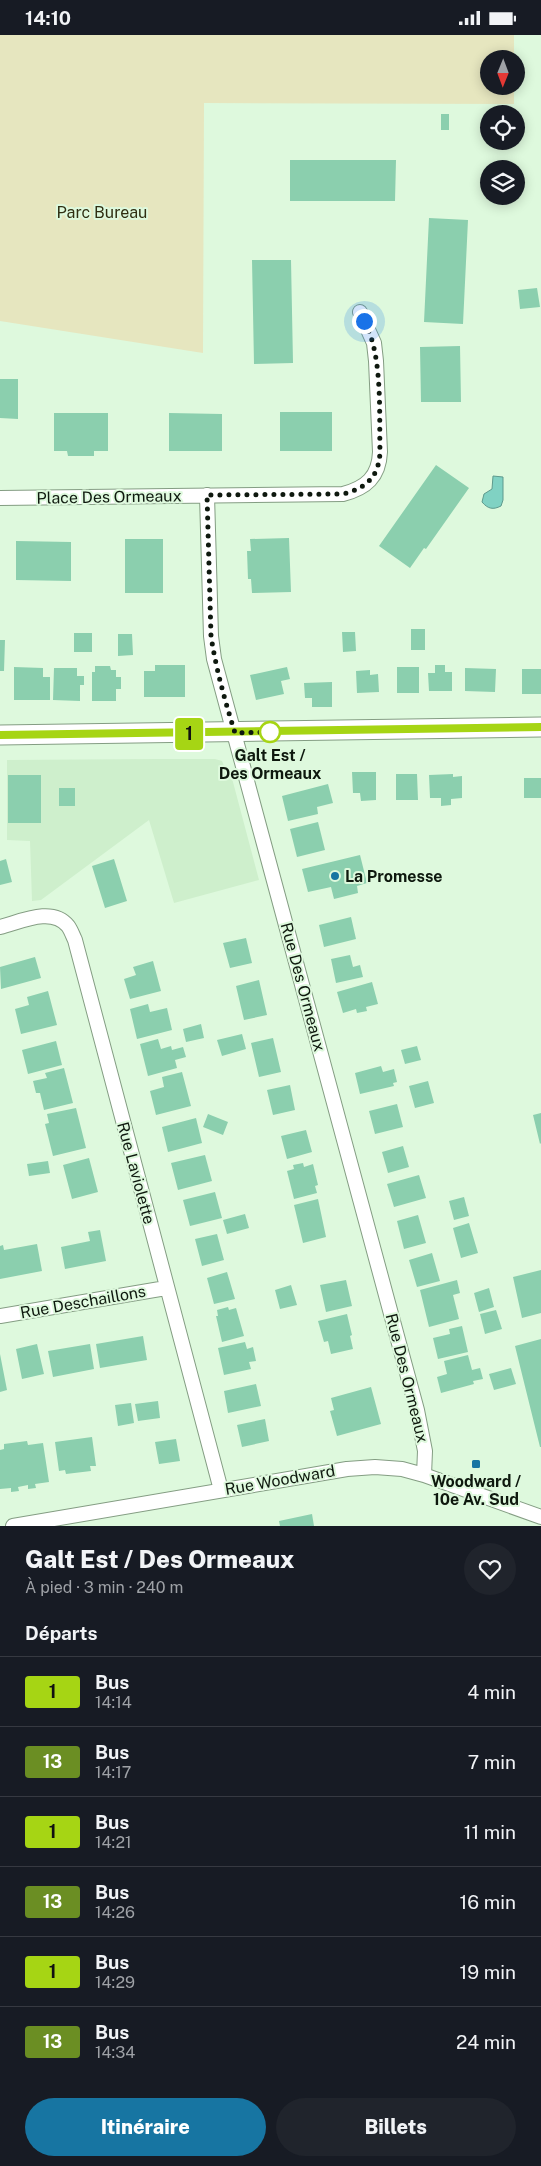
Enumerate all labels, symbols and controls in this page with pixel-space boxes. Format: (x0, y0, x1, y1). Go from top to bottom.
text: 14:10 (25, 7, 71, 29)
north arrow (480, 50, 525, 95)
map controls (480, 50, 525, 205)
button: locate (480, 105, 525, 150)
button: layers (480, 160, 525, 205)
park label: Parc Bureau (57, 203, 147, 222)
your location (352, 309, 377, 334)
street label: Place Des Ormeaux (36, 486, 182, 508)
line badge: 1 (173, 718, 205, 750)
marker: Galt Est / Des Ormeaux (259, 721, 281, 743)
text: 1 (185, 723, 193, 744)
place label: Galt Est / Des Ormeaux (219, 746, 322, 783)
place label: La Promesse (345, 867, 443, 886)
marker: La Promesse (329, 870, 341, 882)
street label: Rue Des Ormeaux (277, 920, 329, 1054)
street label: Rue Laviolette (113, 1120, 159, 1226)
street label: Rue Deschaillons (19, 1282, 147, 1322)
street label: Rue Des Ormeaux (382, 1311, 432, 1445)
marker: Woodward / 10e Av. Sud (470, 1458, 482, 1470)
street label: Rue Woodward (223, 1461, 337, 1499)
place label: Woodward / 10e Av. Sud (431, 1472, 521, 1509)
button: heart (464, 1543, 516, 1595)
text: Galt Est / Des Ormeaux (25, 1545, 294, 1573)
text: À pied · 3 min · 240 m (25, 1578, 183, 1597)
text: Départs (25, 1622, 97, 1644)
text: Bus (95, 1671, 129, 1693)
text: 1 (49, 1681, 56, 1702)
text: 4 min (467, 1681, 516, 1703)
text: 14:14 (95, 1693, 132, 1712)
text: Bus (95, 1741, 129, 1763)
text: 13 (43, 1751, 62, 1772)
text: 7 min (468, 1751, 516, 1773)
text: 14:17 (95, 1763, 131, 1782)
text: Bus (95, 1811, 129, 1833)
text: 1 (49, 1821, 56, 1842)
text: 11 min (464, 1821, 516, 1843)
text: 14:21 (95, 1833, 132, 1852)
text: Bus (95, 1881, 129, 1903)
text: 13 (43, 1891, 62, 1912)
text: 16 min (460, 1891, 516, 1913)
text: 14:26 (95, 1903, 135, 1922)
text: Bus (95, 1951, 129, 1973)
text: 1 (49, 1961, 56, 1982)
text: 19 min (460, 1961, 516, 1983)
text: 14:29 (95, 1973, 135, 1992)
text: Bus (95, 2021, 129, 2043)
text: 13 (43, 2031, 62, 2052)
text: 24 min (456, 2031, 516, 2053)
text: 14:34 (95, 2043, 135, 2062)
button: Itinéraire (25, 2098, 266, 2156)
button: Billets (276, 2098, 516, 2156)

